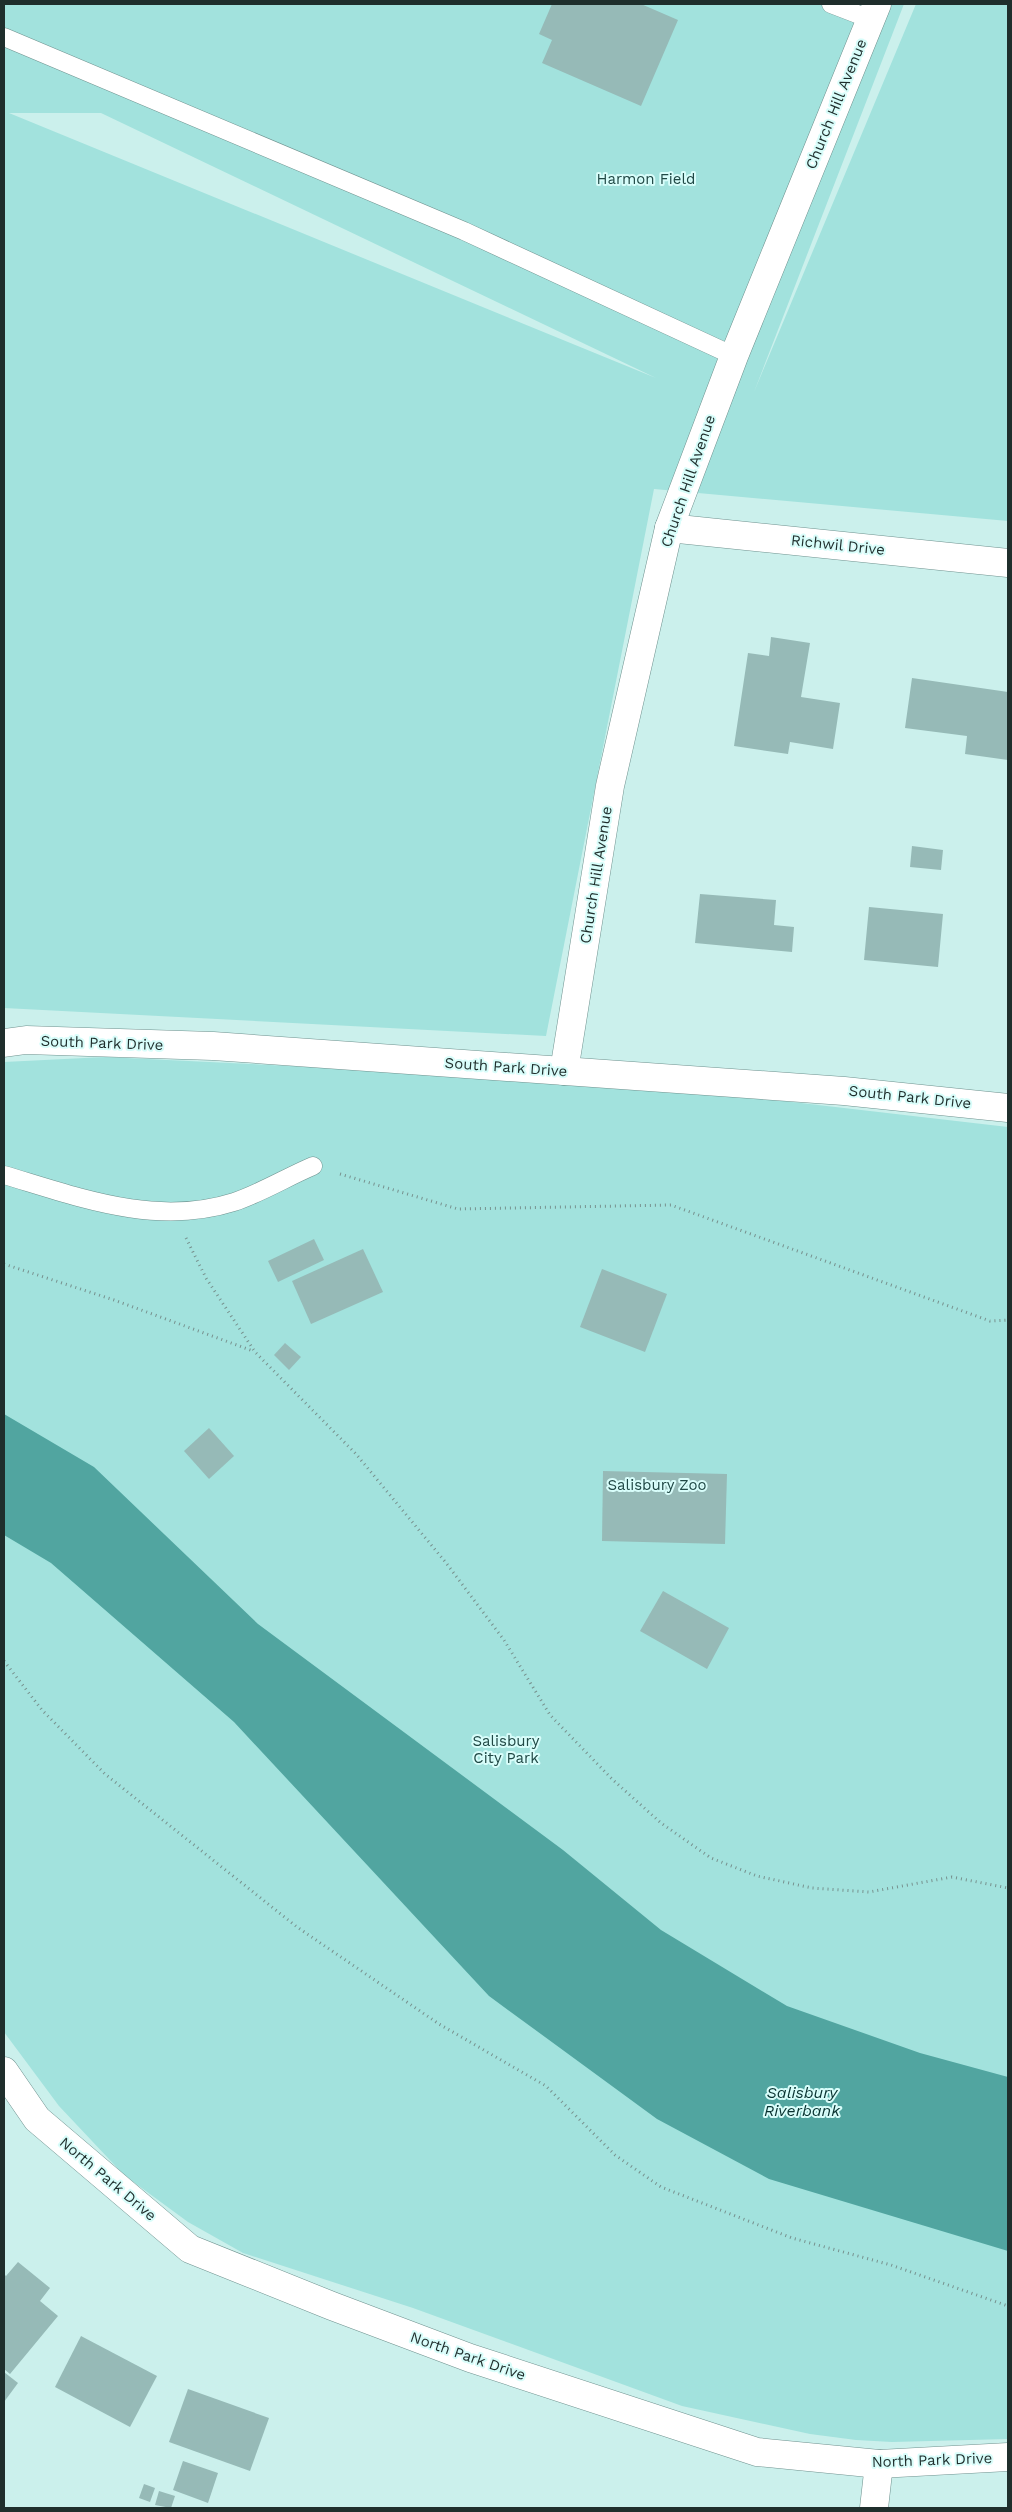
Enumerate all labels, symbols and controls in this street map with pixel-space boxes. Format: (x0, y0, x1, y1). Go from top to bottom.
street label: Church Hill Avenue (802, 36, 870, 172)
park label: Harmon Field (596, 170, 696, 188)
street label: Church Hill Avenue (657, 412, 719, 550)
street label: Richwil Drive (790, 531, 886, 559)
street label: Church Hill Avenue (576, 805, 616, 945)
street label: South Park Drive (40, 1032, 164, 1054)
street label: South Park Drive (444, 1054, 568, 1080)
street label: South Park Drive (848, 1082, 972, 1112)
park label: Salisbury Zoo (608, 1476, 706, 1494)
park label: Salisbury City Park (473, 1732, 540, 1767)
water label: Salisbury Riverbank (764, 2083, 841, 2120)
street label: North Park Drive (56, 2133, 160, 2225)
street label: North Park Drive (408, 2328, 528, 2384)
street label: North Park Drive (871, 2449, 993, 2471)

